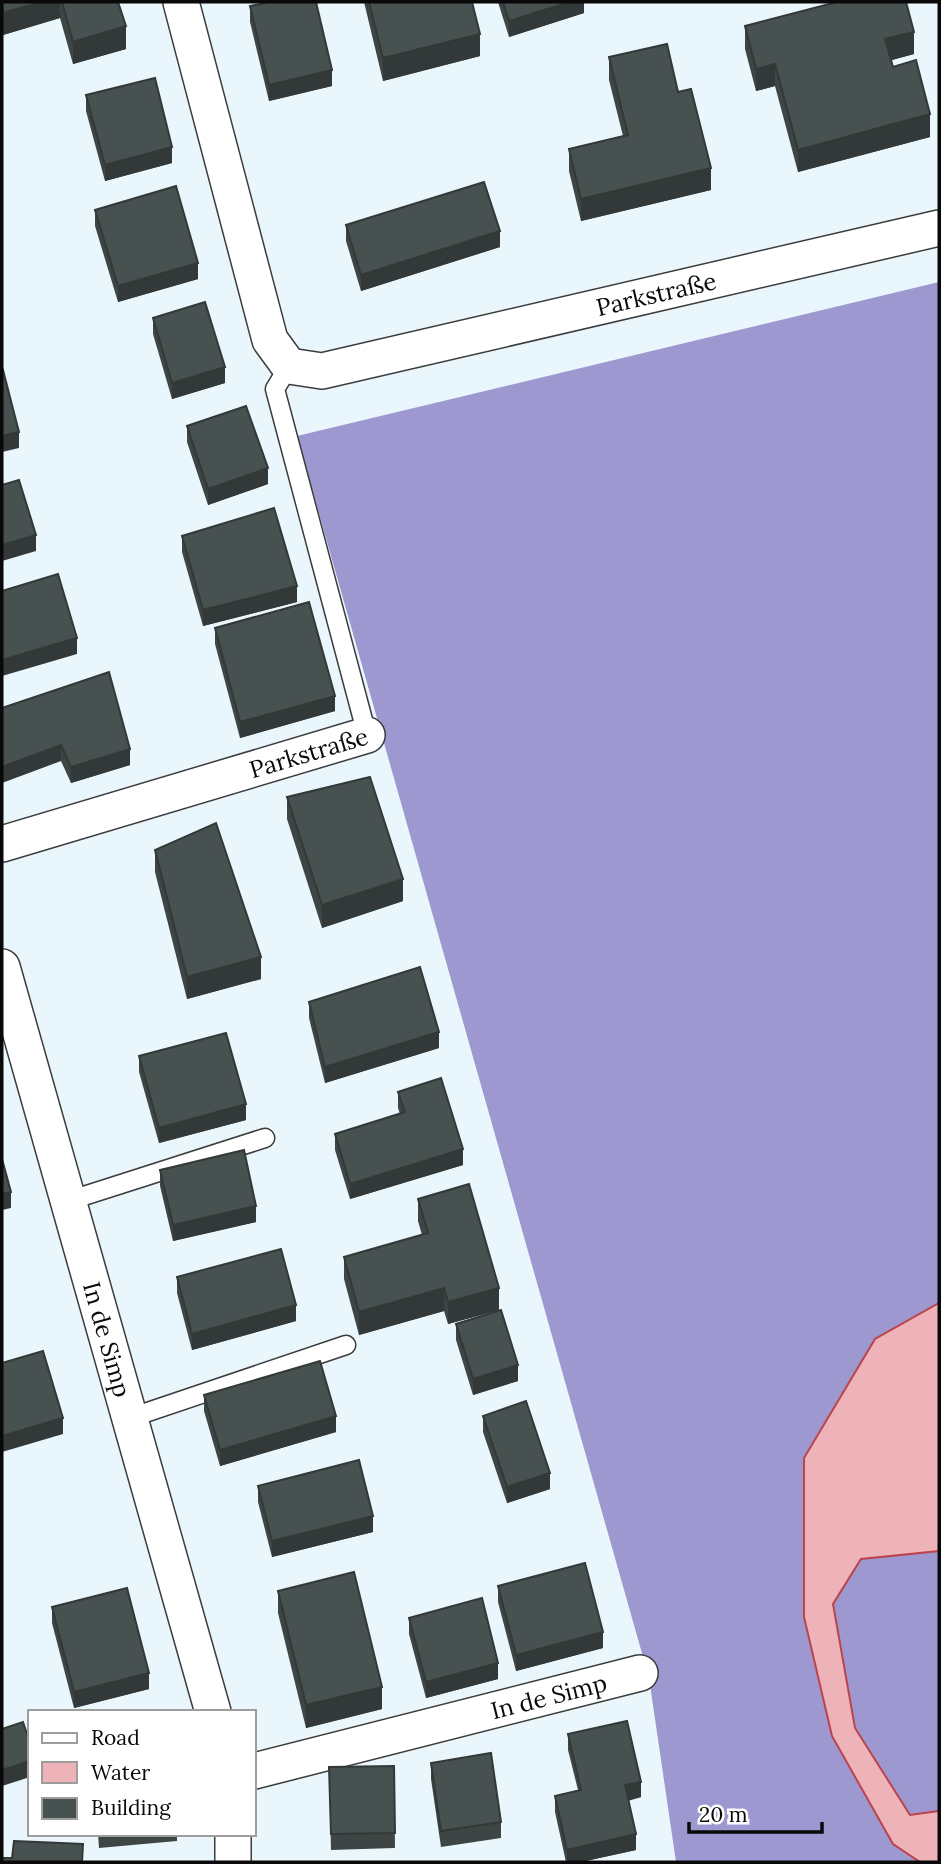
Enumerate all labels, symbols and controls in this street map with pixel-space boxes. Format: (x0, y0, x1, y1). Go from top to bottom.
street label: Parkstraße (593, 265, 719, 322)
street label: Parkstraße (246, 720, 372, 785)
street label: In de Simp (76, 1278, 139, 1401)
street label: In de Simp (487, 1667, 610, 1726)
legend (28, 1710, 256, 1836)
text: Road (91, 1724, 140, 1751)
text: Water (91, 1759, 150, 1786)
scale bar (689, 1790, 822, 1834)
text: Building (91, 1794, 171, 1821)
text: 20 m (699, 1801, 748, 1828)

